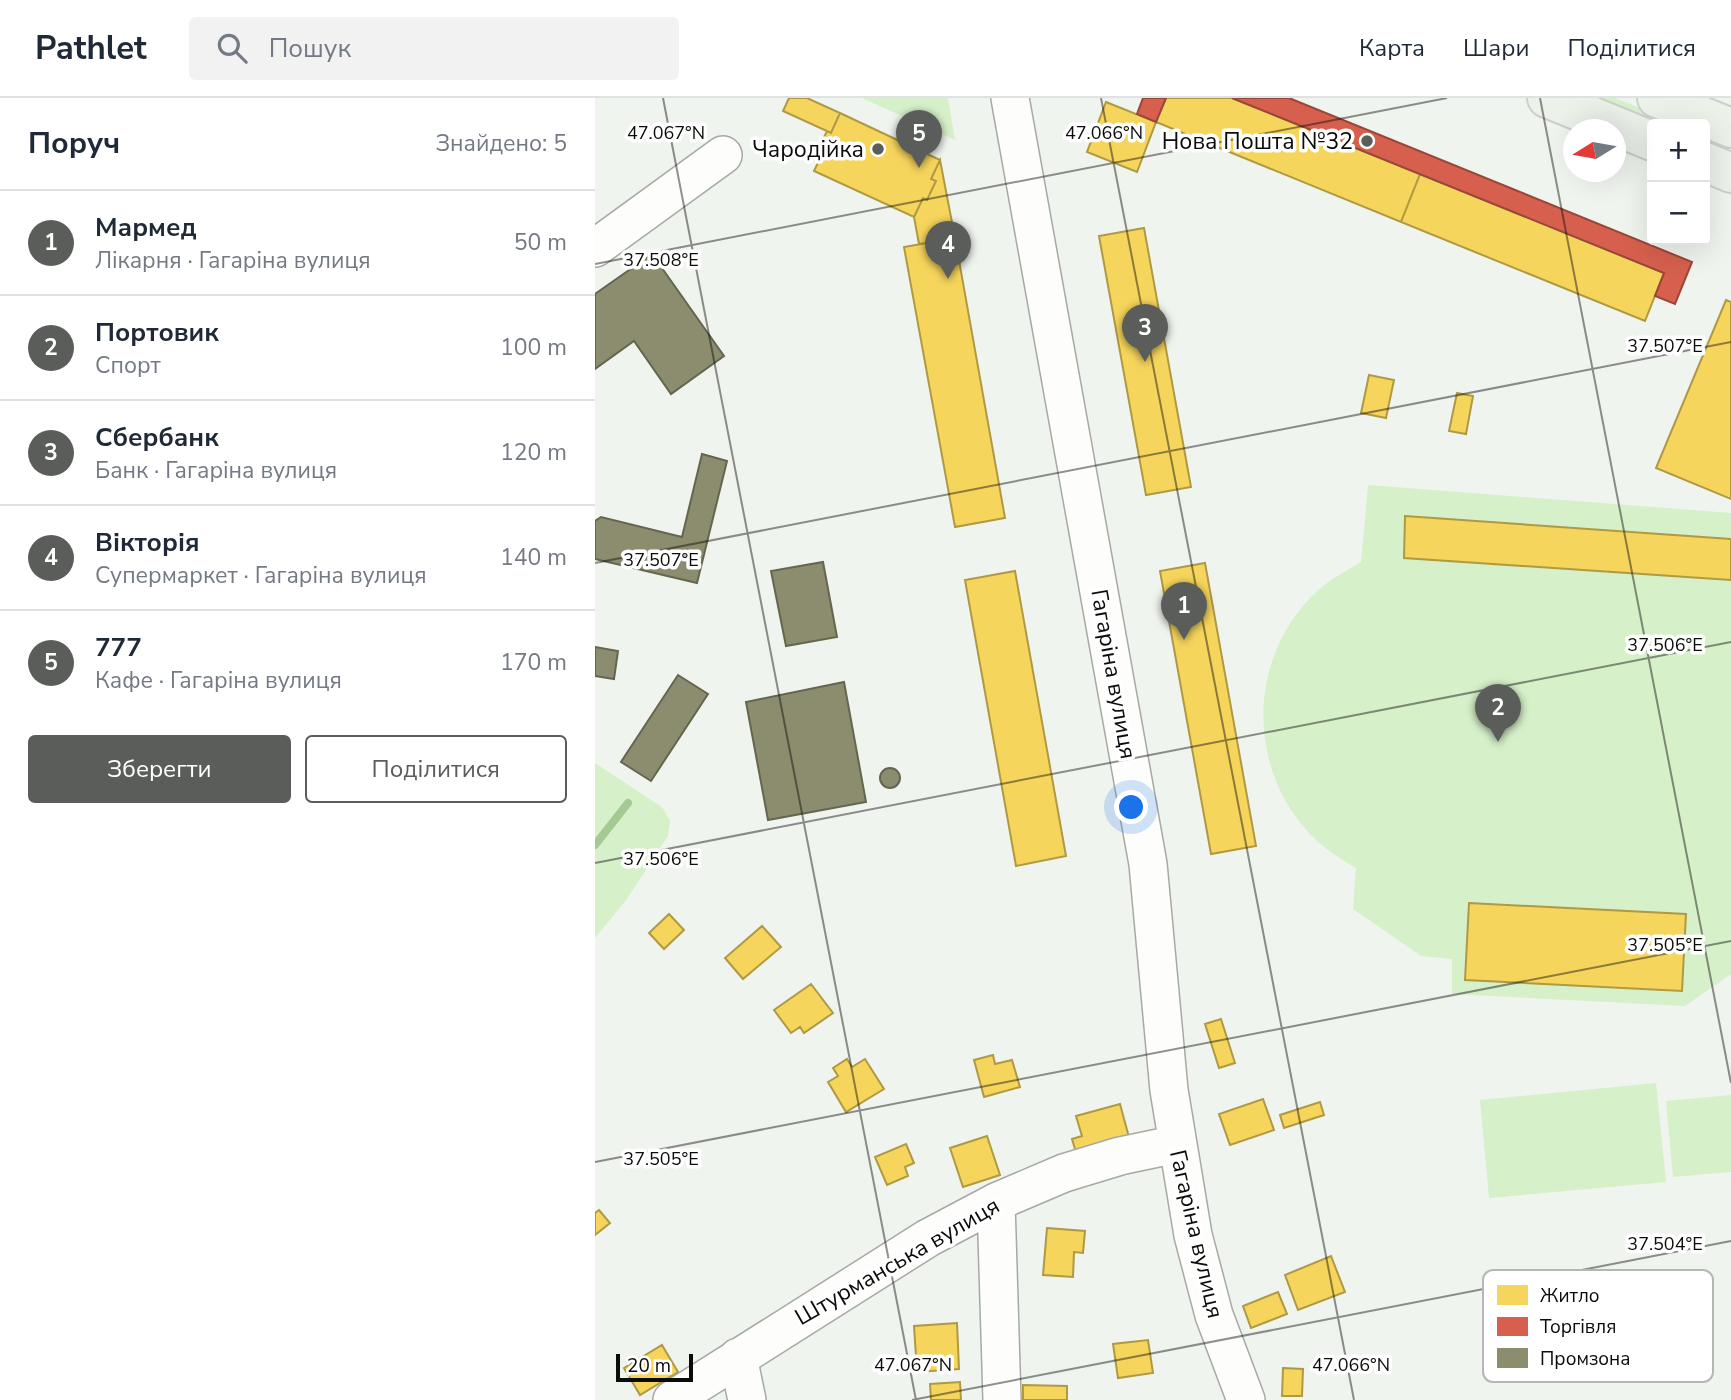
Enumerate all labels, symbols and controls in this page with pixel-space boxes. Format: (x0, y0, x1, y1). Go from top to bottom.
search box (189, 17, 679, 80)
text: Pathlet (35, 26, 147, 71)
icon: search (213, 29, 251, 67)
text: Пошук (269, 31, 351, 66)
text: Карта (1359, 32, 1425, 64)
text: Шари (1463, 32, 1530, 64)
text: Поділитися (1568, 32, 1696, 64)
pin: 5 (896, 110, 942, 168)
north arrow (1563, 119, 1626, 182)
map controls (1647, 119, 1710, 245)
button: + (1647, 119, 1710, 182)
text: 47.067°N (627, 121, 705, 145)
text: 47.066°N (1065, 121, 1143, 145)
text: Поруч (28, 123, 120, 164)
place label: Нова Пошта №32 (1162, 126, 1353, 157)
text: Знайдено: 5 (435, 128, 567, 159)
marker: Нова Пошта №32 (1359, 133, 1375, 149)
place label: Чародійка (752, 134, 864, 165)
marker: Чародійка (870, 141, 886, 157)
button: − (1647, 182, 1710, 245)
text: Мармед (95, 210, 196, 245)
pin: 4 (925, 221, 971, 279)
text: 1 (44, 227, 58, 258)
text: 50 m (514, 227, 567, 258)
text: Лікарня · Гагаріна вулиця (95, 245, 371, 276)
text: 37.508°E (623, 248, 699, 272)
pin: 3 (1122, 304, 1168, 362)
text: Портовик (95, 315, 219, 350)
text: 2 (44, 332, 58, 363)
text: 100 m (500, 332, 567, 363)
text: 37.507°E (1627, 334, 1703, 358)
text: Спорт (95, 350, 161, 381)
text: Сбербанк (95, 420, 219, 455)
text: 3 (44, 437, 58, 468)
text: 120 m (500, 437, 567, 468)
text: Банк · Гагаріна вулиця (95, 455, 337, 486)
text: Вікторія (95, 525, 199, 560)
text: 4 (44, 542, 58, 573)
text: 140 m (500, 542, 567, 573)
text: 37.507°E (623, 548, 699, 572)
text: Супермаркет · Гагаріна вулиця (95, 560, 427, 591)
pin: 1 (1161, 582, 1207, 640)
street label: Гагаріна вулиця (1083, 587, 1144, 761)
text: 777 (95, 630, 142, 665)
text: 37.506°E (1627, 633, 1703, 657)
text: 5 (44, 647, 58, 678)
text: 170 m (500, 647, 567, 678)
text: Кафе · Гагаріна вулиця (95, 665, 342, 696)
pin: 2 (1475, 684, 1521, 742)
button: Зберегти (28, 735, 291, 803)
button: Поділитися (305, 735, 567, 803)
your location (1114, 790, 1148, 824)
text: 37.506°E (623, 847, 699, 871)
text: 37.505°E (1627, 933, 1703, 957)
text: 37.505°E (623, 1147, 699, 1171)
street label: Гагаріна вулиця (1162, 1147, 1231, 1321)
street label: Штурманська вулиця (789, 1190, 1005, 1333)
text: 37.504°E (1627, 1232, 1703, 1256)
legend (1483, 1270, 1713, 1382)
text: Житло (1540, 1283, 1600, 1309)
text: Торгівля (1540, 1314, 1616, 1340)
text: Промзона (1540, 1346, 1631, 1372)
scale bar (616, 1351, 693, 1383)
text: 20 m (627, 1353, 671, 1379)
text: 47.067°N (874, 1353, 952, 1377)
text: 47.066°N (1312, 1353, 1390, 1377)

